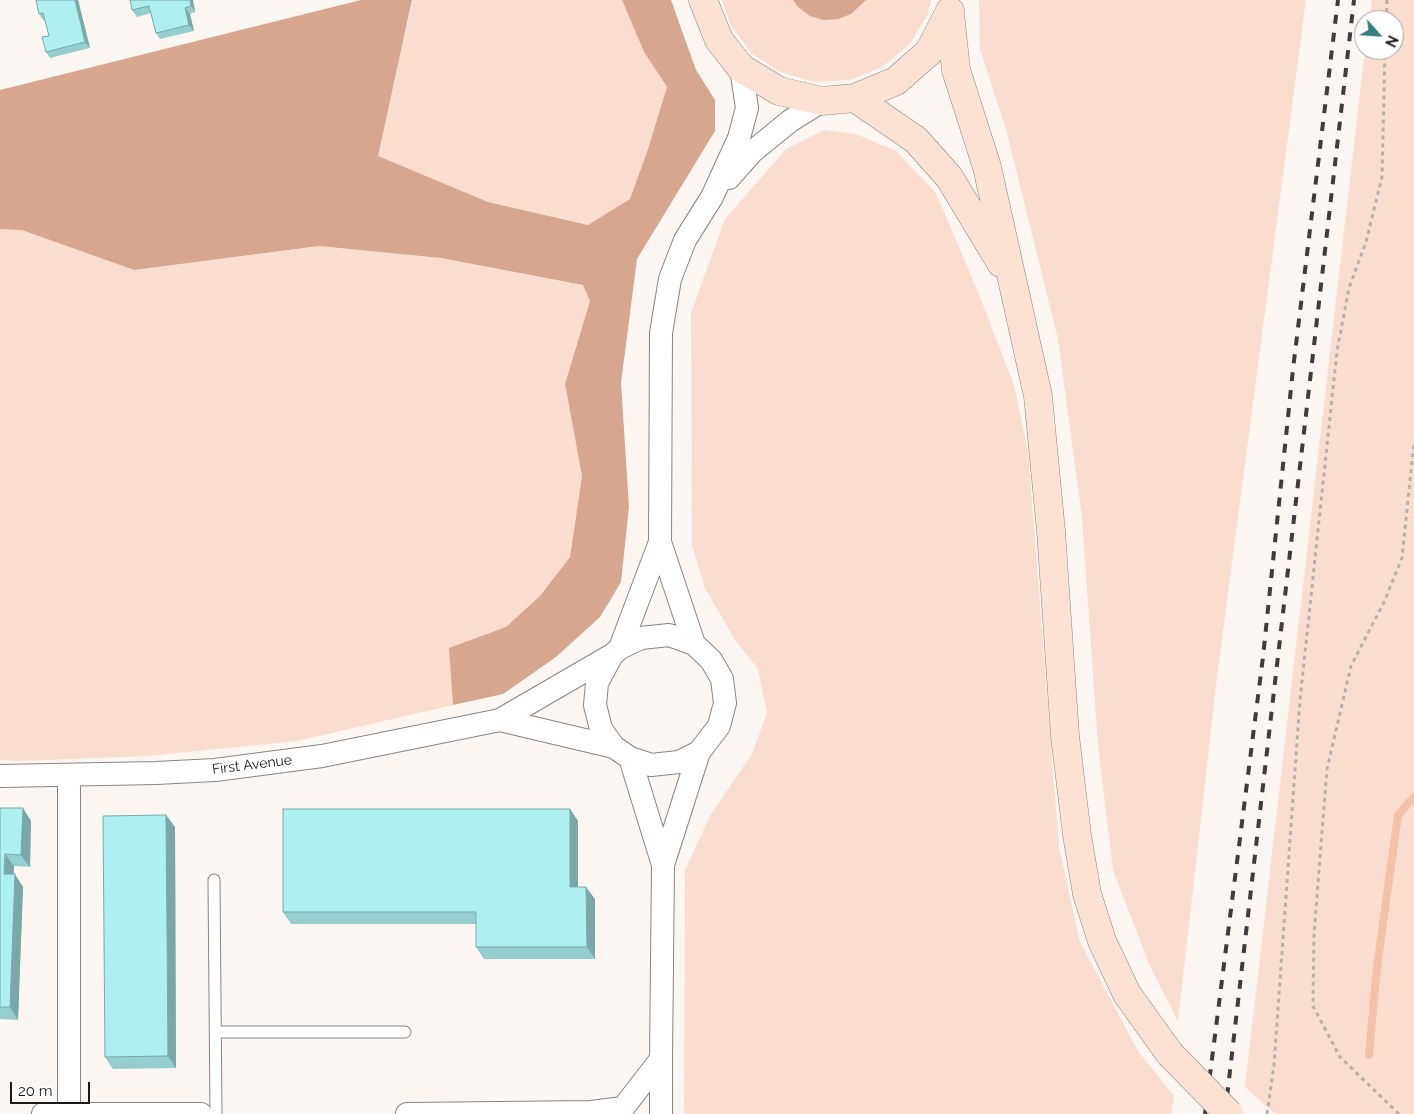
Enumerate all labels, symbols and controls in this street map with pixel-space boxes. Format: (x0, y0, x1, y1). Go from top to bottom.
north arrow (1354, 10, 1404, 60)
text: N (1382, 33, 1401, 49)
street label: First Avenue (211, 752, 293, 778)
scale bar (12, 1072, 92, 1104)
text: 20 m (18, 1082, 53, 1100)

